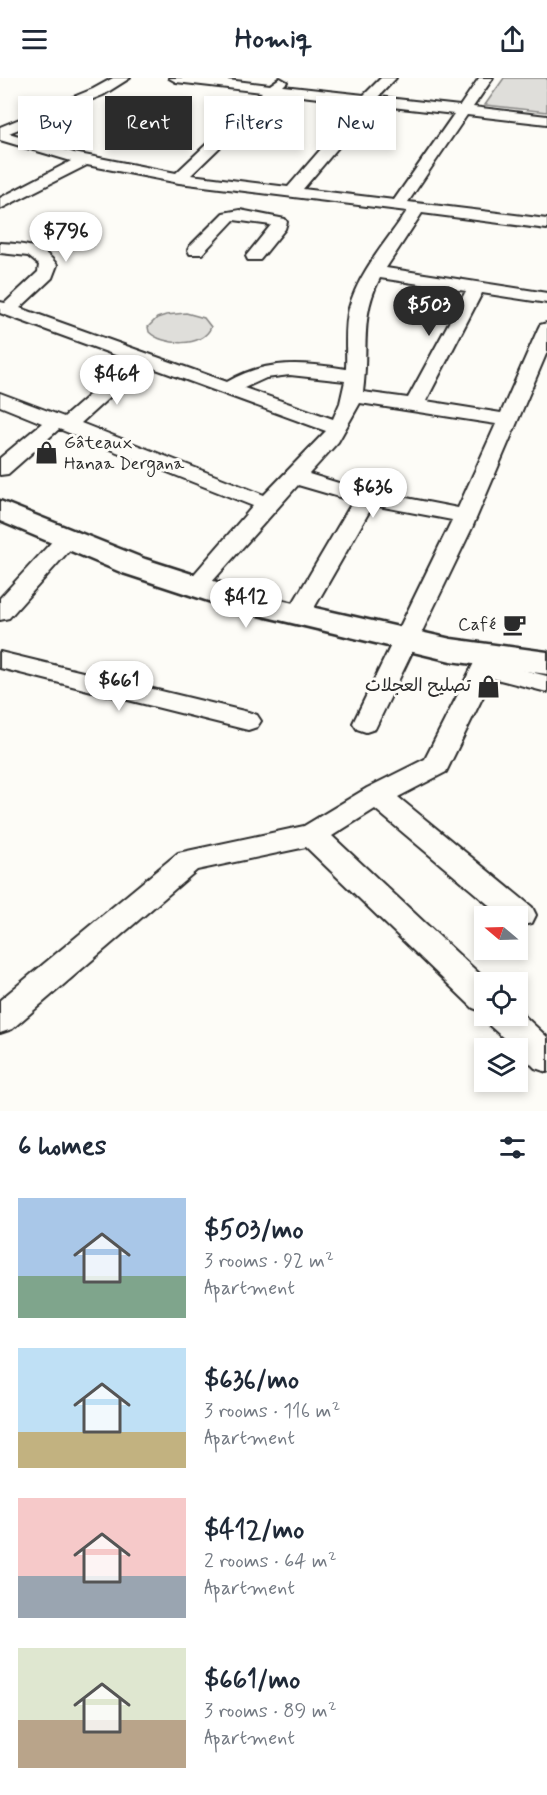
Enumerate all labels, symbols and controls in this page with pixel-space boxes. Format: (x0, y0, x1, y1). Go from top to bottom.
text: Homiq (235, 22, 312, 57)
icon: menu (18, 23, 51, 56)
icon: share (496, 23, 529, 56)
chip: Buy (18, 96, 93, 150)
chip: Rent (105, 96, 192, 150)
chip: Filters (204, 96, 304, 150)
chip: New (316, 96, 396, 150)
pin: $796 (30, 212, 102, 263)
text: $796 (43, 218, 89, 245)
pin: $503 (393, 286, 465, 337)
text: $503 (407, 292, 451, 319)
pin: $464 (81, 355, 153, 406)
text: $464 (94, 361, 140, 388)
place label: Gâteaux Hanaa Dergana (64, 431, 185, 477)
shop icon: Gâteaux Hanaa Dergana (33, 440, 59, 466)
pin: $636 (337, 468, 409, 519)
text: $636 (353, 474, 393, 501)
pin: $412 (210, 578, 282, 629)
text: $412 (224, 584, 268, 611)
cafe icon: Café (501, 612, 527, 638)
place label: Café (458, 613, 496, 637)
pin: $661 (83, 661, 155, 712)
text: $661 (99, 667, 139, 694)
shop icon: تصليح العجلات (476, 673, 502, 699)
place label: تصليح العجلات (365, 674, 472, 698)
north arrow (474, 906, 528, 960)
map controls (474, 906, 528, 1092)
button: locate (474, 972, 528, 1026)
button: layers (474, 1038, 528, 1092)
text: 6 homes (18, 1130, 106, 1164)
icon: filters (496, 1131, 529, 1164)
text: $503/mo (204, 1214, 304, 1248)
icon: home (66, 1222, 138, 1294)
text: 3 rooms · 92 m² (204, 1248, 334, 1275)
text: Apartment (204, 1275, 295, 1302)
text: $636/mo (204, 1364, 299, 1398)
icon: home (66, 1372, 138, 1444)
text: 3 rooms · 116 m² (204, 1398, 340, 1425)
text: Apartment (204, 1425, 295, 1452)
text: $412/mo (204, 1514, 304, 1548)
icon: home (66, 1522, 138, 1594)
text: 2 rooms · 64 m² (204, 1548, 337, 1575)
text: Apartment (204, 1575, 295, 1602)
text: $661/mo (204, 1664, 300, 1698)
icon: home (66, 1672, 138, 1744)
text: 3 rooms · 89 m² (204, 1698, 337, 1725)
text: Apartment (204, 1725, 295, 1752)

